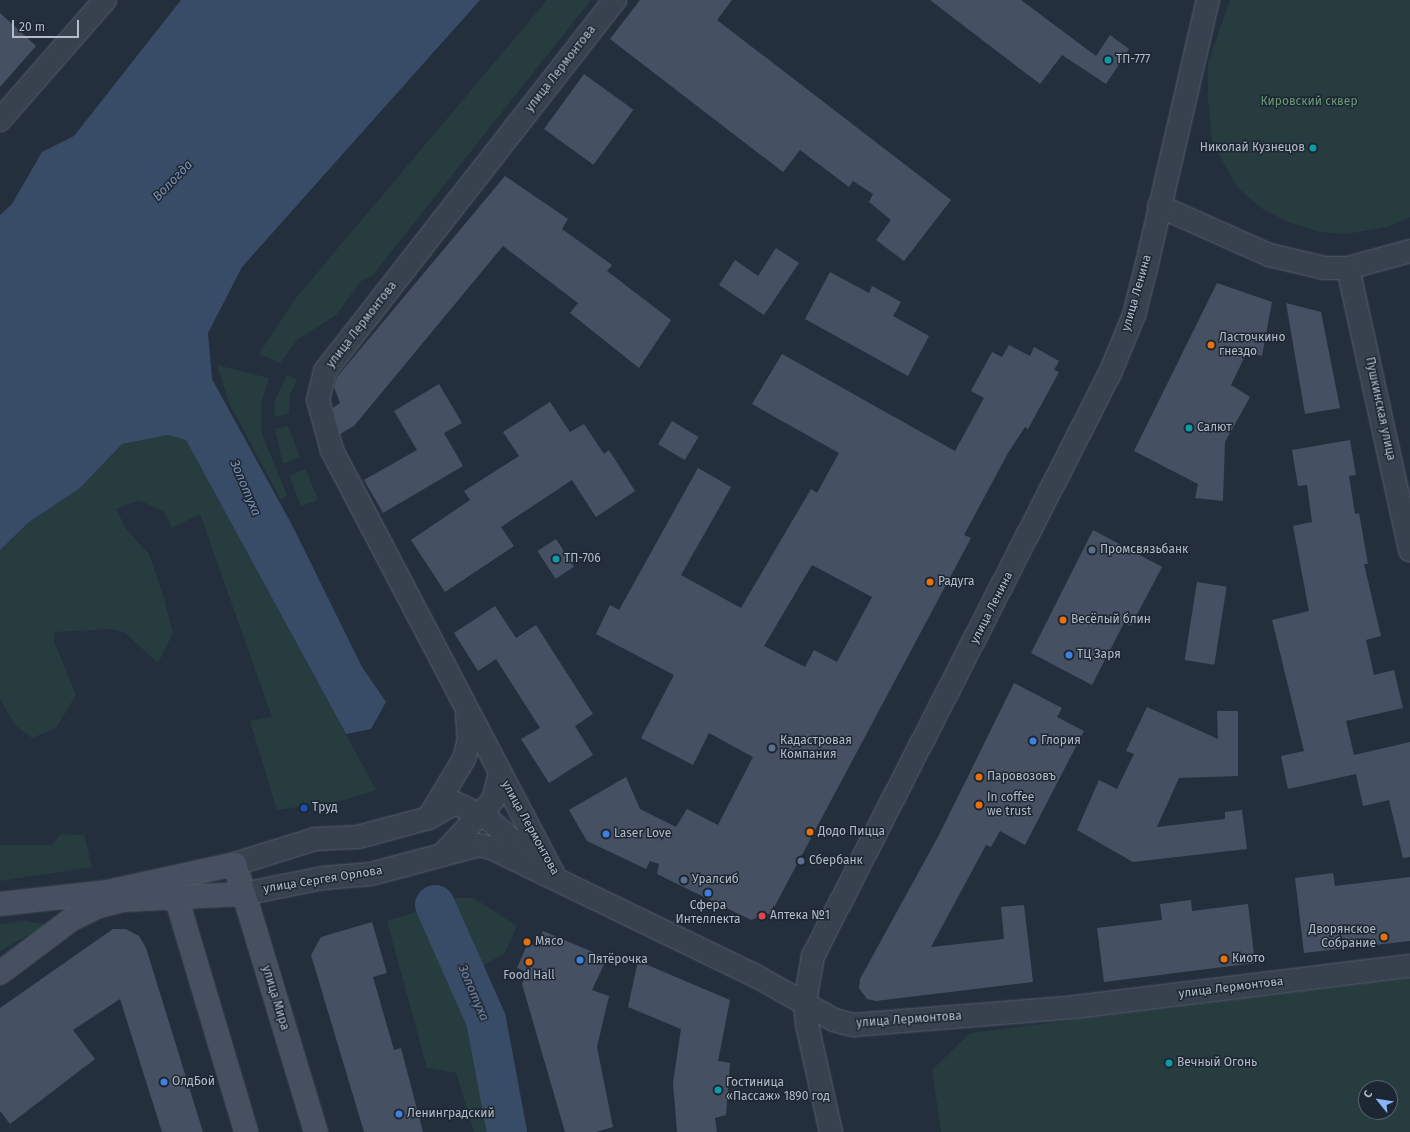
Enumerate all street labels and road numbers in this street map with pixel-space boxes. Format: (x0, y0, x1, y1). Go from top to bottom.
street label: улица Лермонтова (523, 23, 599, 115)
street label: улица Ленина (1119, 253, 1155, 333)
street label: улица Лермонтова (324, 279, 400, 371)
street label: Пушкинская улица (1362, 356, 1398, 462)
street label: улица Ленина (968, 570, 1016, 646)
street label: улица Лермонтова (498, 778, 562, 878)
street label: улица Сергея Орлова (262, 863, 384, 897)
street label: улица Мира (258, 964, 292, 1032)
street label: улица Лермонтова (1178, 974, 1284, 1002)
street label: улица Лермонтова (856, 1009, 962, 1031)

